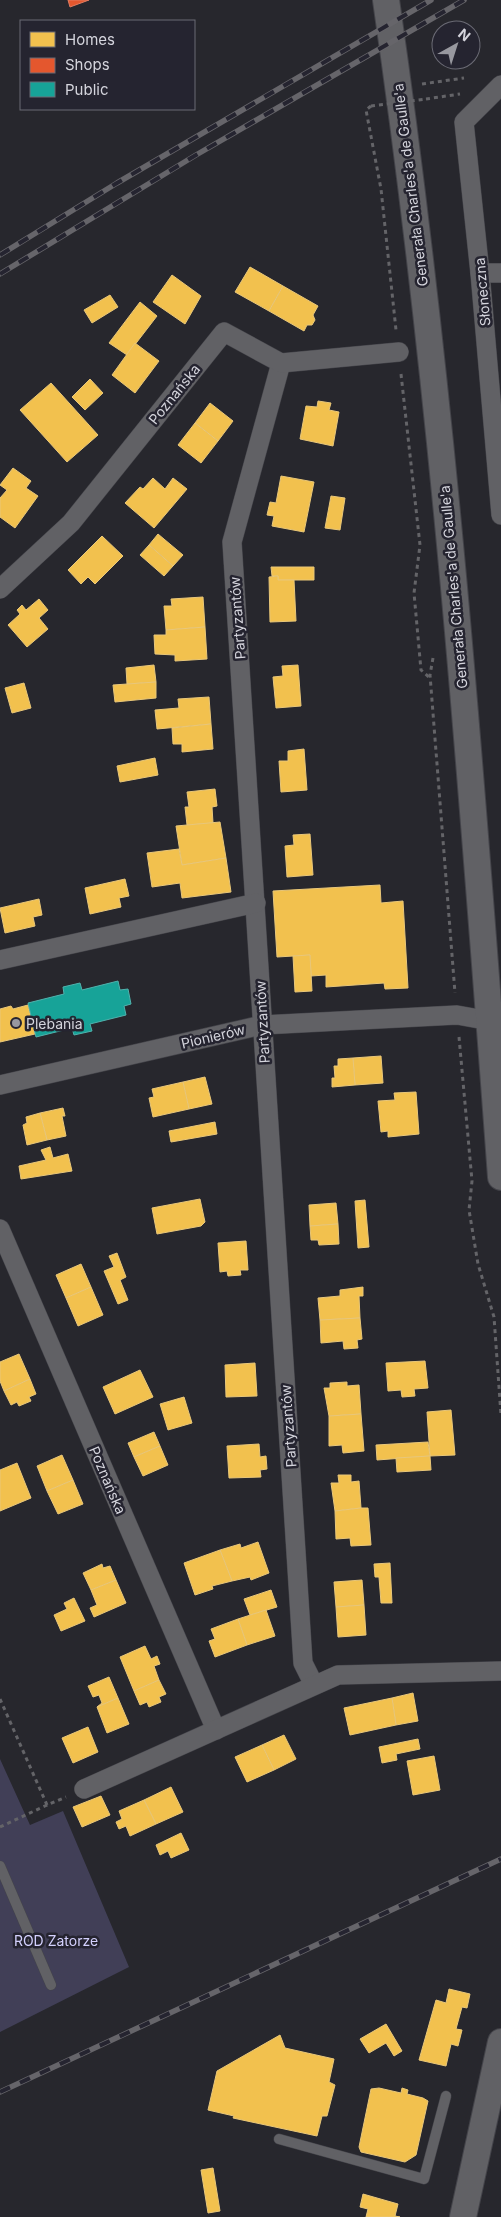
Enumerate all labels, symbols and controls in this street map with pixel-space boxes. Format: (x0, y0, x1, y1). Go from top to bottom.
legend (20, 20, 195, 110)
north arrow (431, 20, 481, 70)
text: N (455, 25, 474, 44)
text: Homes (65, 30, 115, 49)
text: Shops (65, 55, 110, 74)
text: Public (65, 80, 108, 99)
street label: Generała Charles'a de Gaulle'a (389, 83, 431, 287)
street label: Słoneczna (471, 257, 493, 327)
street label: Poznańska (145, 361, 203, 427)
street label: Generała Charles'a de Gaulle'a (436, 485, 470, 689)
street label: Partyzantów (226, 576, 248, 660)
street label: Partyzantów (251, 980, 273, 1064)
place label: Plebania (26, 1015, 83, 1032)
marker: Plebania (10, 1017, 22, 1029)
street label: Pionierów (179, 1020, 247, 1052)
street label: Partyzantów (277, 1384, 299, 1468)
street label: Poznańska (86, 1443, 130, 1517)
park label: ROD Zatorze (14, 1932, 98, 1949)

